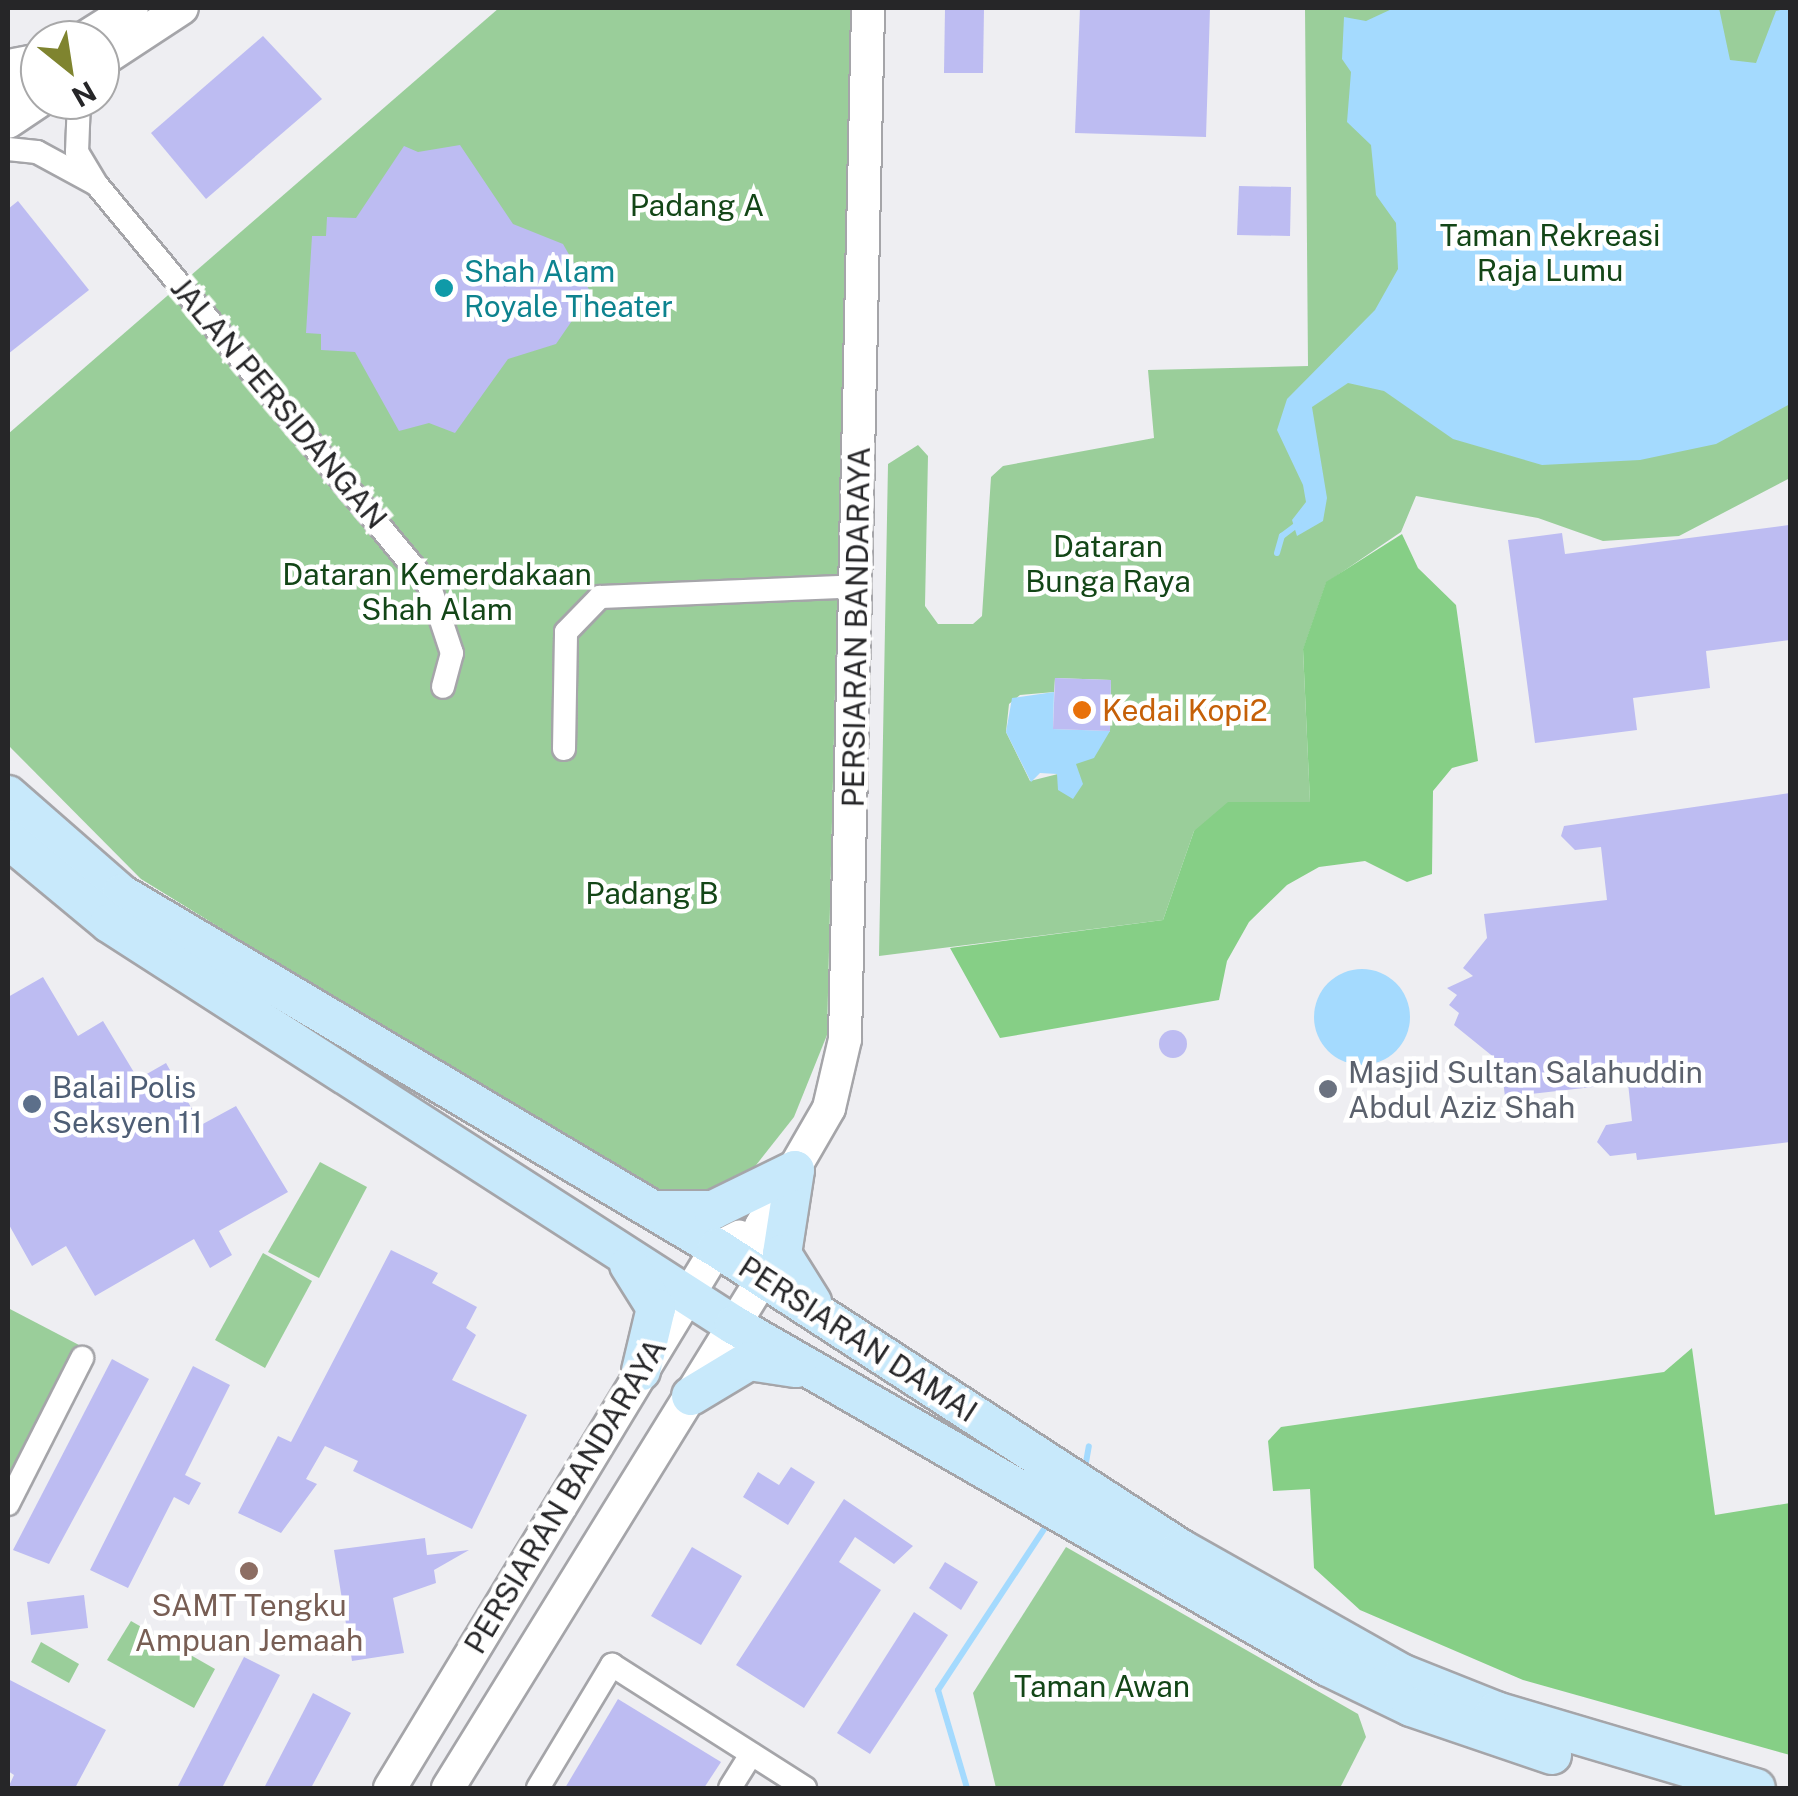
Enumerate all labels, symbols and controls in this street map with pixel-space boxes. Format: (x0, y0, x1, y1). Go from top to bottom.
north arrow (20, 20, 120, 120)
text: N (67, 75, 102, 114)
park label: Padang A (630, 187, 764, 223)
park label: Taman Rekreasi Raja Lumu (1440, 217, 1660, 288)
place label: Shah Alam Royale Theater (464, 253, 673, 324)
street label: JALAN PERSIDANGAN (163, 270, 395, 536)
marker: Shah Alam Royale Theater (433, 277, 455, 299)
street label: PERSIARAN BANDARAYA (835, 446, 877, 808)
park label: Dataran Bunga Raya (1025, 528, 1191, 598)
park label: Dataran Kemerdakaan Shah Alam (282, 556, 592, 626)
place label: Kedai Kopi2 (1102, 692, 1268, 728)
marker: Kedai Kopi2 (1071, 699, 1093, 721)
park label: Padang B (585, 875, 719, 911)
place label: Masjid Sultan Salahuddin Abdul Aziz Shah (1348, 1054, 1703, 1124)
place label: Balai Polis Seksyen 11 (52, 1069, 202, 1140)
marker: Masjid Sultan Salahuddin Abdul Aziz Shah (1317, 1078, 1339, 1100)
marker: Balai Polis Seksyen 11 (21, 1093, 43, 1115)
street label: PERSIARAN DAMAI (732, 1249, 984, 1429)
street label: PERSIARAN BANDARAYA (457, 1332, 673, 1660)
marker: SAMT Tengku Ampuan Jemaah (238, 1560, 260, 1582)
place label: SAMT Tengku Ampuan Jemaah (135, 1587, 363, 1658)
park label: Taman Awan (1014, 1668, 1190, 1704)

